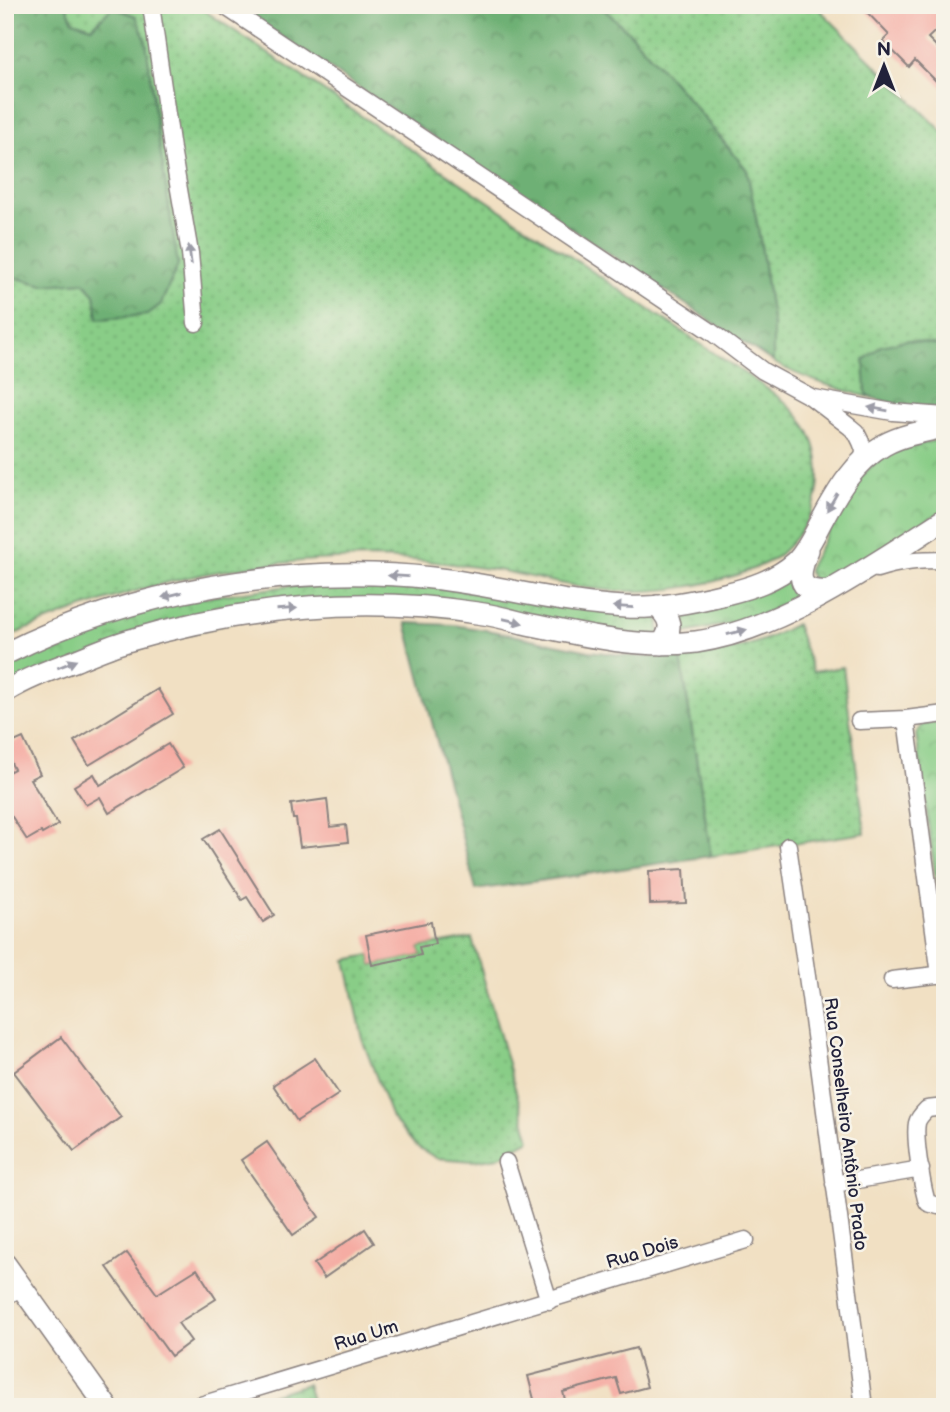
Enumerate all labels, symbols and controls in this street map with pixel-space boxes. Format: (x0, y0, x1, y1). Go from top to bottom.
north arrow (848, 32, 918, 102)
text: N (877, 39, 891, 62)
one-way arrow (184, 244, 195, 266)
one-way arrow (866, 403, 888, 414)
one-way arrow (826, 493, 838, 512)
one-way arrow (387, 570, 409, 581)
one-way arrow (161, 590, 183, 601)
one-way arrow (612, 601, 634, 612)
one-way arrow (276, 603, 298, 614)
one-way arrow (502, 615, 524, 626)
one-way arrow (726, 626, 748, 637)
one-way arrow (57, 658, 78, 669)
street label: Rua Conselheiro Antônio Prado (820, 996, 871, 1252)
street label: Rua Dois (604, 1232, 681, 1273)
street label: Rua Um (332, 1316, 401, 1355)

